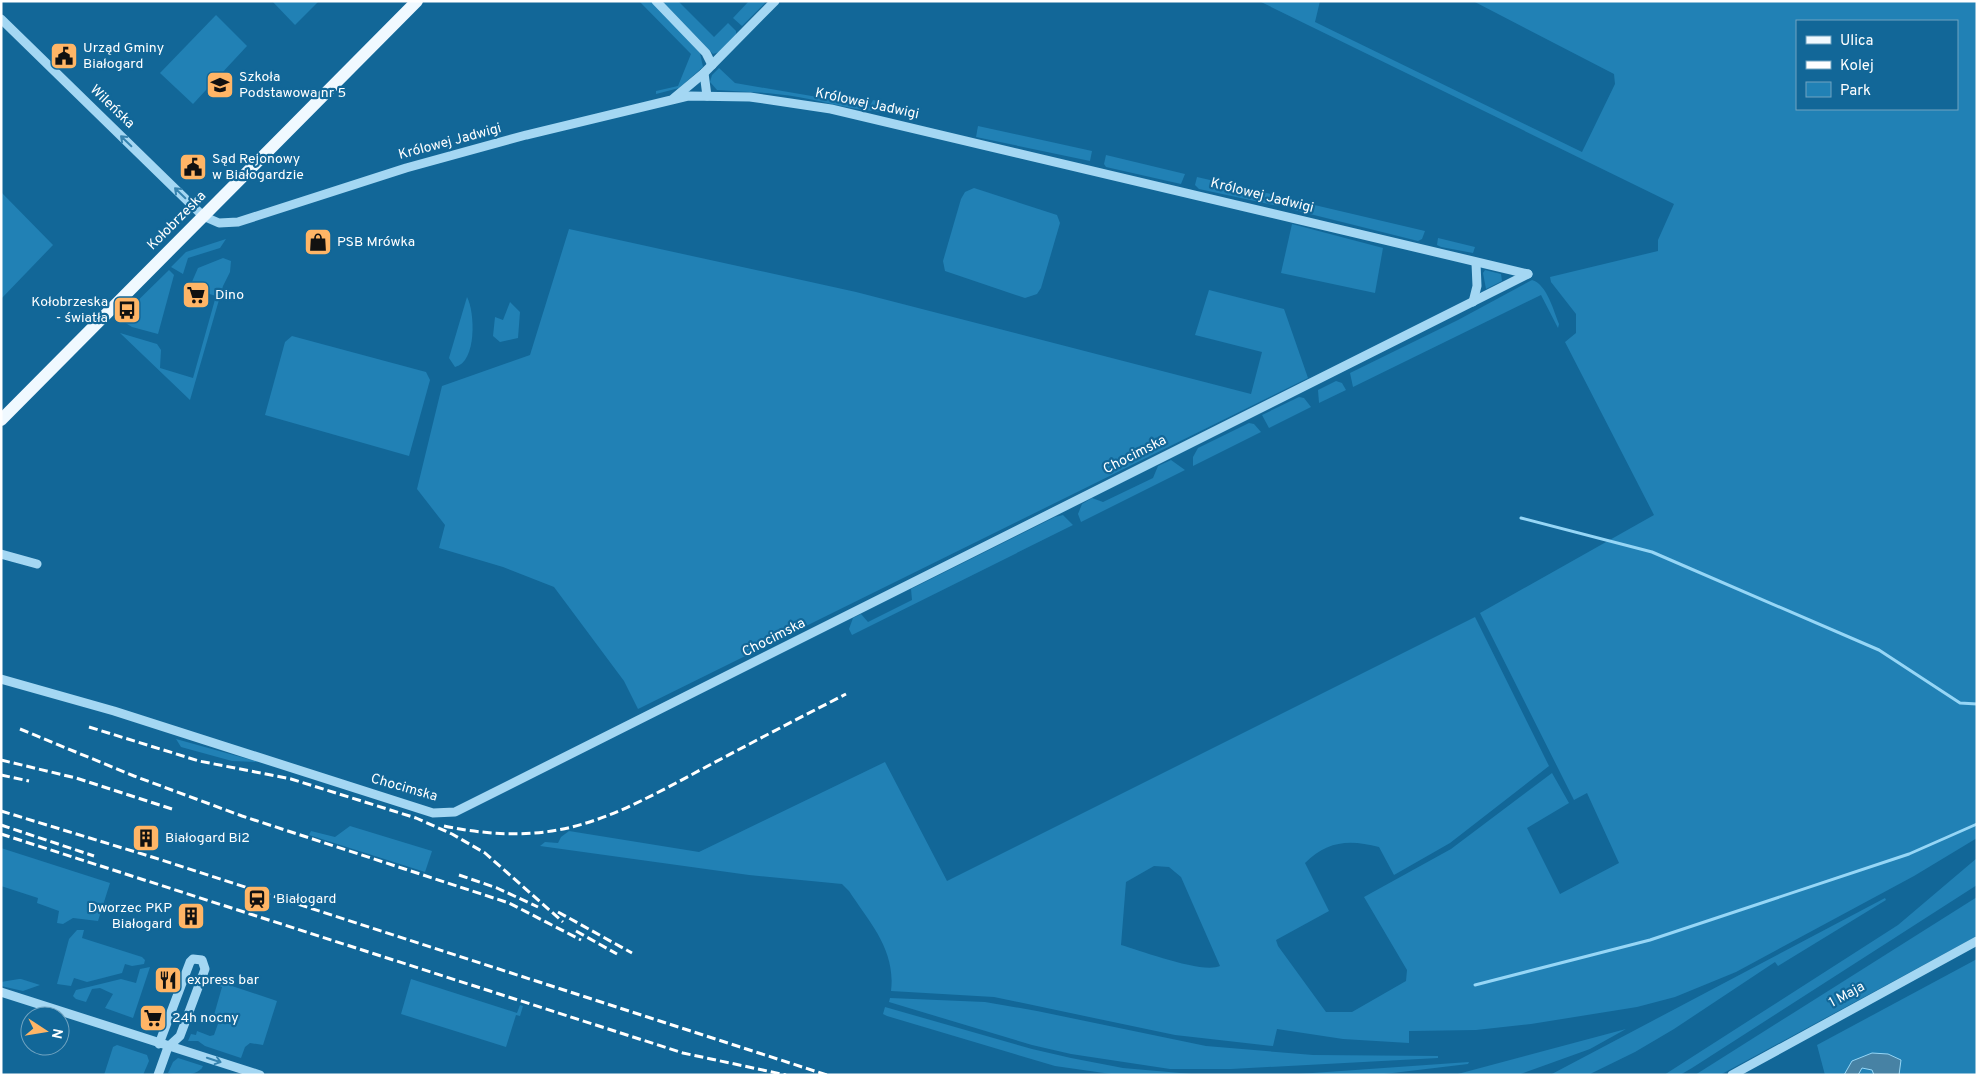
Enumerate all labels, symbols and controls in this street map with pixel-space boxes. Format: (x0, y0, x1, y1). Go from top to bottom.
legend (1796, 20, 1958, 110)
text: Ulica (1840, 32, 1873, 51)
place label: Urząd Gminy Białogard (83, 40, 164, 73)
public building icon: Urząd Gminy Białogard (49, 41, 79, 71)
text: Kolej (1840, 57, 1874, 76)
place label: Szkoła Podstawowa nr 5 (239, 69, 346, 102)
school or university icon: Szkoła Podstawowa nr 5 (205, 70, 235, 100)
street label: Wileńska (86, 82, 138, 132)
text: Park (1840, 82, 1871, 101)
street label: Królowej Jadwigi (813, 85, 921, 123)
street label: Królowej Jadwigi (397, 120, 503, 164)
one-way arrow (120, 135, 132, 147)
place label: Sąd Rejonowy w Białogardzie (212, 151, 304, 184)
public building icon: Sąd Rejonowy w Białogardzie (178, 152, 208, 182)
street label: Królowej Jadwigi (1209, 175, 1315, 217)
one-way arrow (173, 187, 186, 199)
street label: Kołobrzeska (144, 188, 210, 254)
shop icon: PSB Mrówka (303, 227, 333, 257)
place label: PSB Mrówka (337, 234, 415, 251)
supermarket icon: Dino (181, 280, 211, 310)
place label: Dino (215, 287, 244, 304)
place label: Kołobrzeska - światła (31, 294, 108, 327)
bus stop icon: Kołobrzeska - światła (112, 295, 142, 325)
street label: Chocimska (1101, 432, 1169, 478)
street label: Chocimska (740, 615, 808, 661)
street label: Chocimska (369, 770, 439, 806)
building icon: Białogard Bi2 (131, 823, 161, 853)
place label: Białogard Bi2 (165, 830, 250, 847)
station icon: Białogard (242, 884, 272, 914)
place label: Białogard (276, 891, 336, 908)
place label: Dworzec PKP Białogard (88, 900, 172, 933)
building icon: Dworzec PKP Białogard (176, 901, 206, 931)
restaurant icon: express bar (153, 965, 183, 995)
place label: express bar (187, 972, 260, 989)
street label: 1 Maja (1826, 978, 1868, 1012)
supermarket icon: 24h nocny (138, 1003, 168, 1033)
north arrow (20, 1006, 70, 1056)
place label: 24h nocny (172, 1010, 239, 1027)
text: N (47, 1027, 66, 1040)
one-way arrow (206, 1055, 222, 1065)

